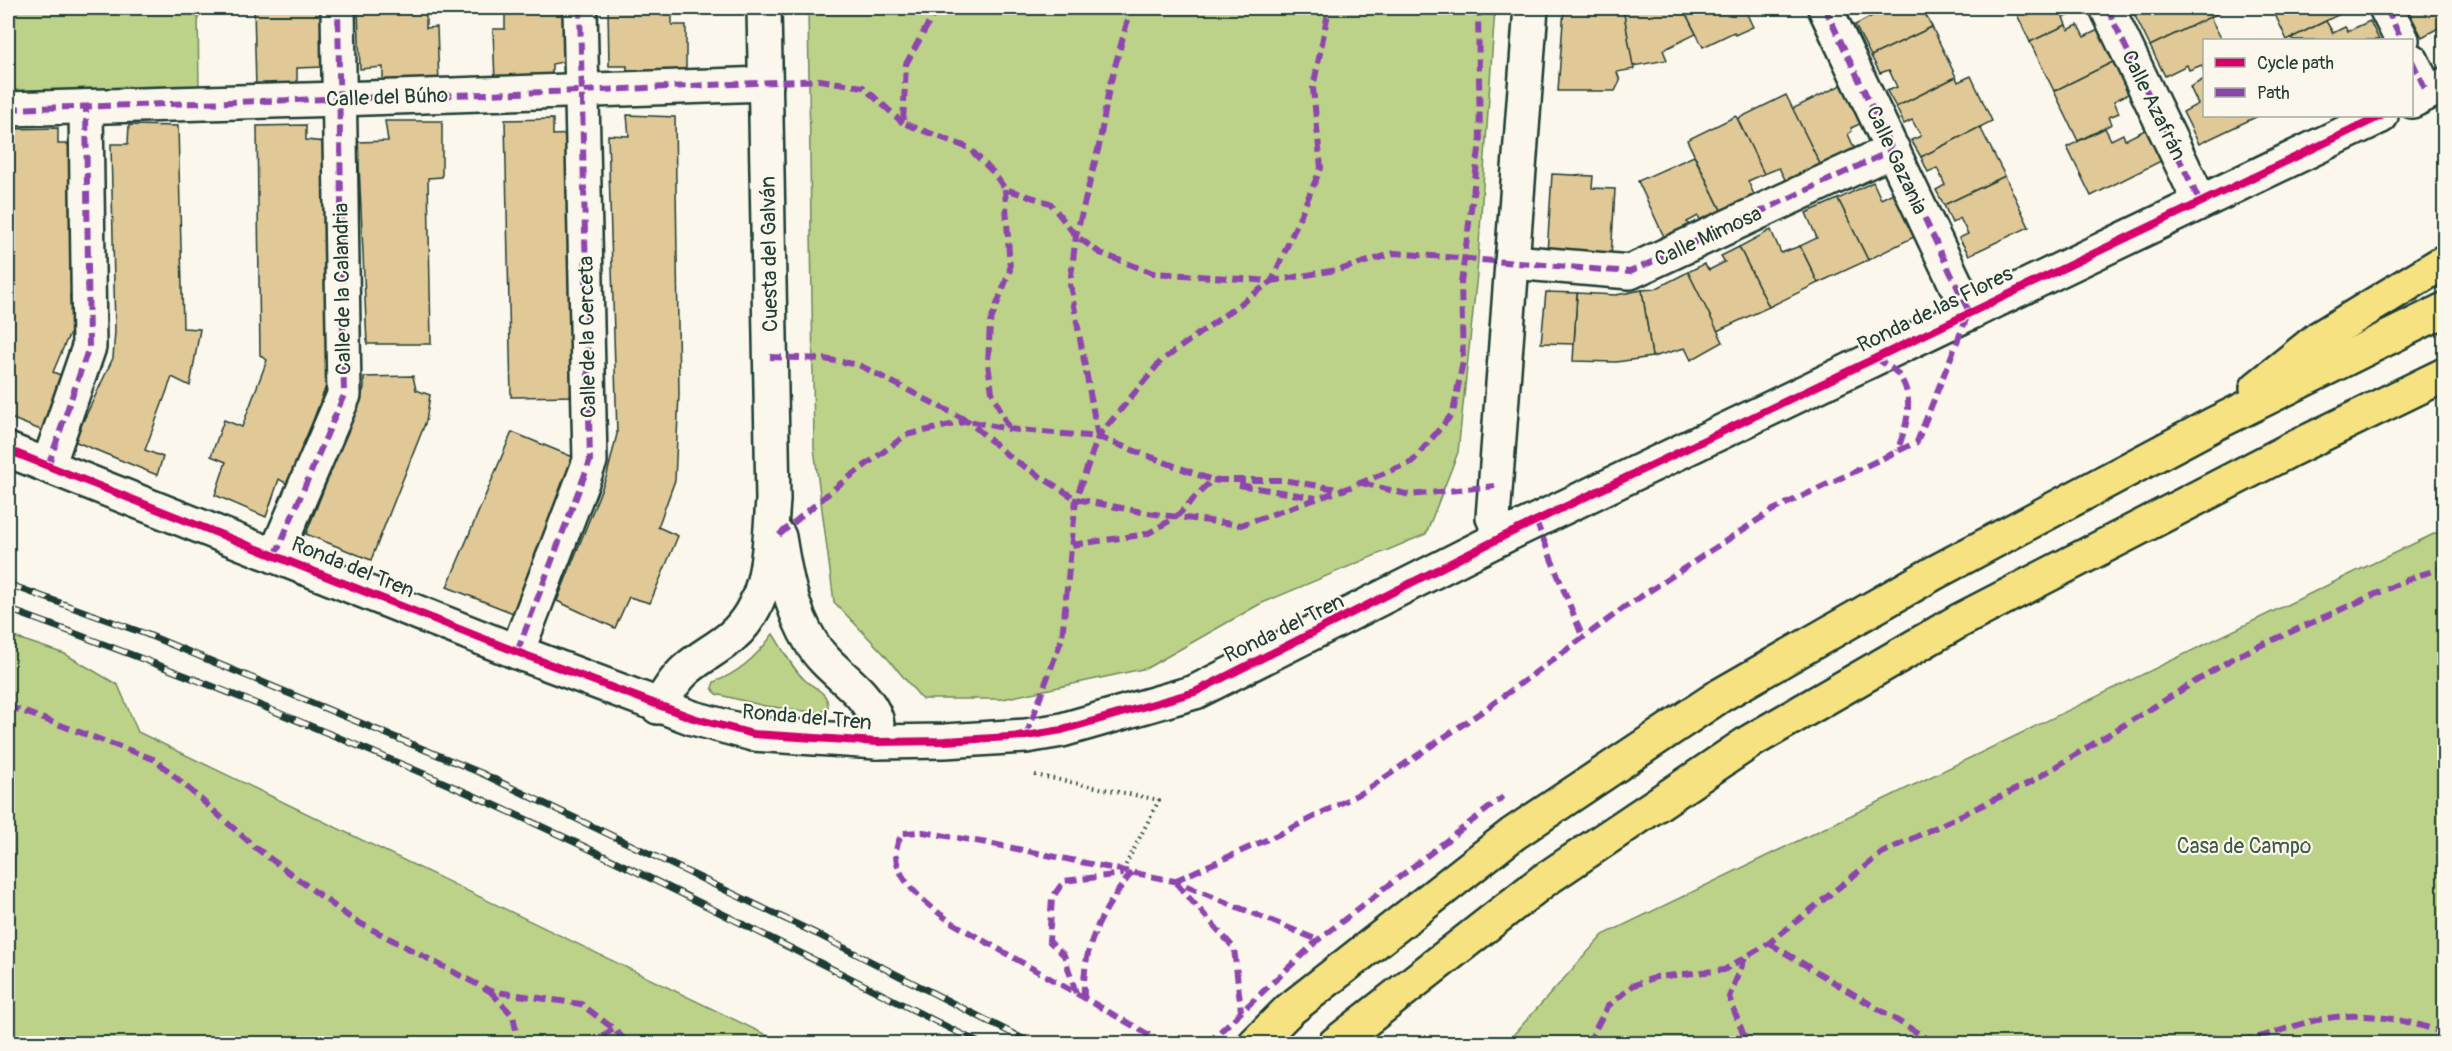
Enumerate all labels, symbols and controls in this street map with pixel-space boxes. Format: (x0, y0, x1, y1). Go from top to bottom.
legend (2203, 39, 2413, 117)
street label: Calle Azafrán (2115, 46, 2192, 165)
text: Cycle path (2257, 52, 2334, 75)
street label: Calle del Búho (326, 82, 448, 113)
text: Path (2257, 82, 2290, 105)
street label: Calle Gazania (1860, 102, 1933, 219)
street label: Cuesta del Galván (755, 176, 784, 332)
street label: Calle Mimosa (1650, 200, 1766, 273)
street label: Calle de la Calandria (327, 203, 358, 375)
street label: Calle de la Cerceta (573, 256, 602, 418)
street label: Ronda de las Flores (1853, 260, 2018, 359)
street label: Ronda del Tren (287, 531, 418, 604)
street label: Ronda del Tren (1220, 588, 1349, 669)
street label: Ronda del Tren (741, 698, 873, 737)
park label: Casa de Campo (2177, 833, 2311, 860)

